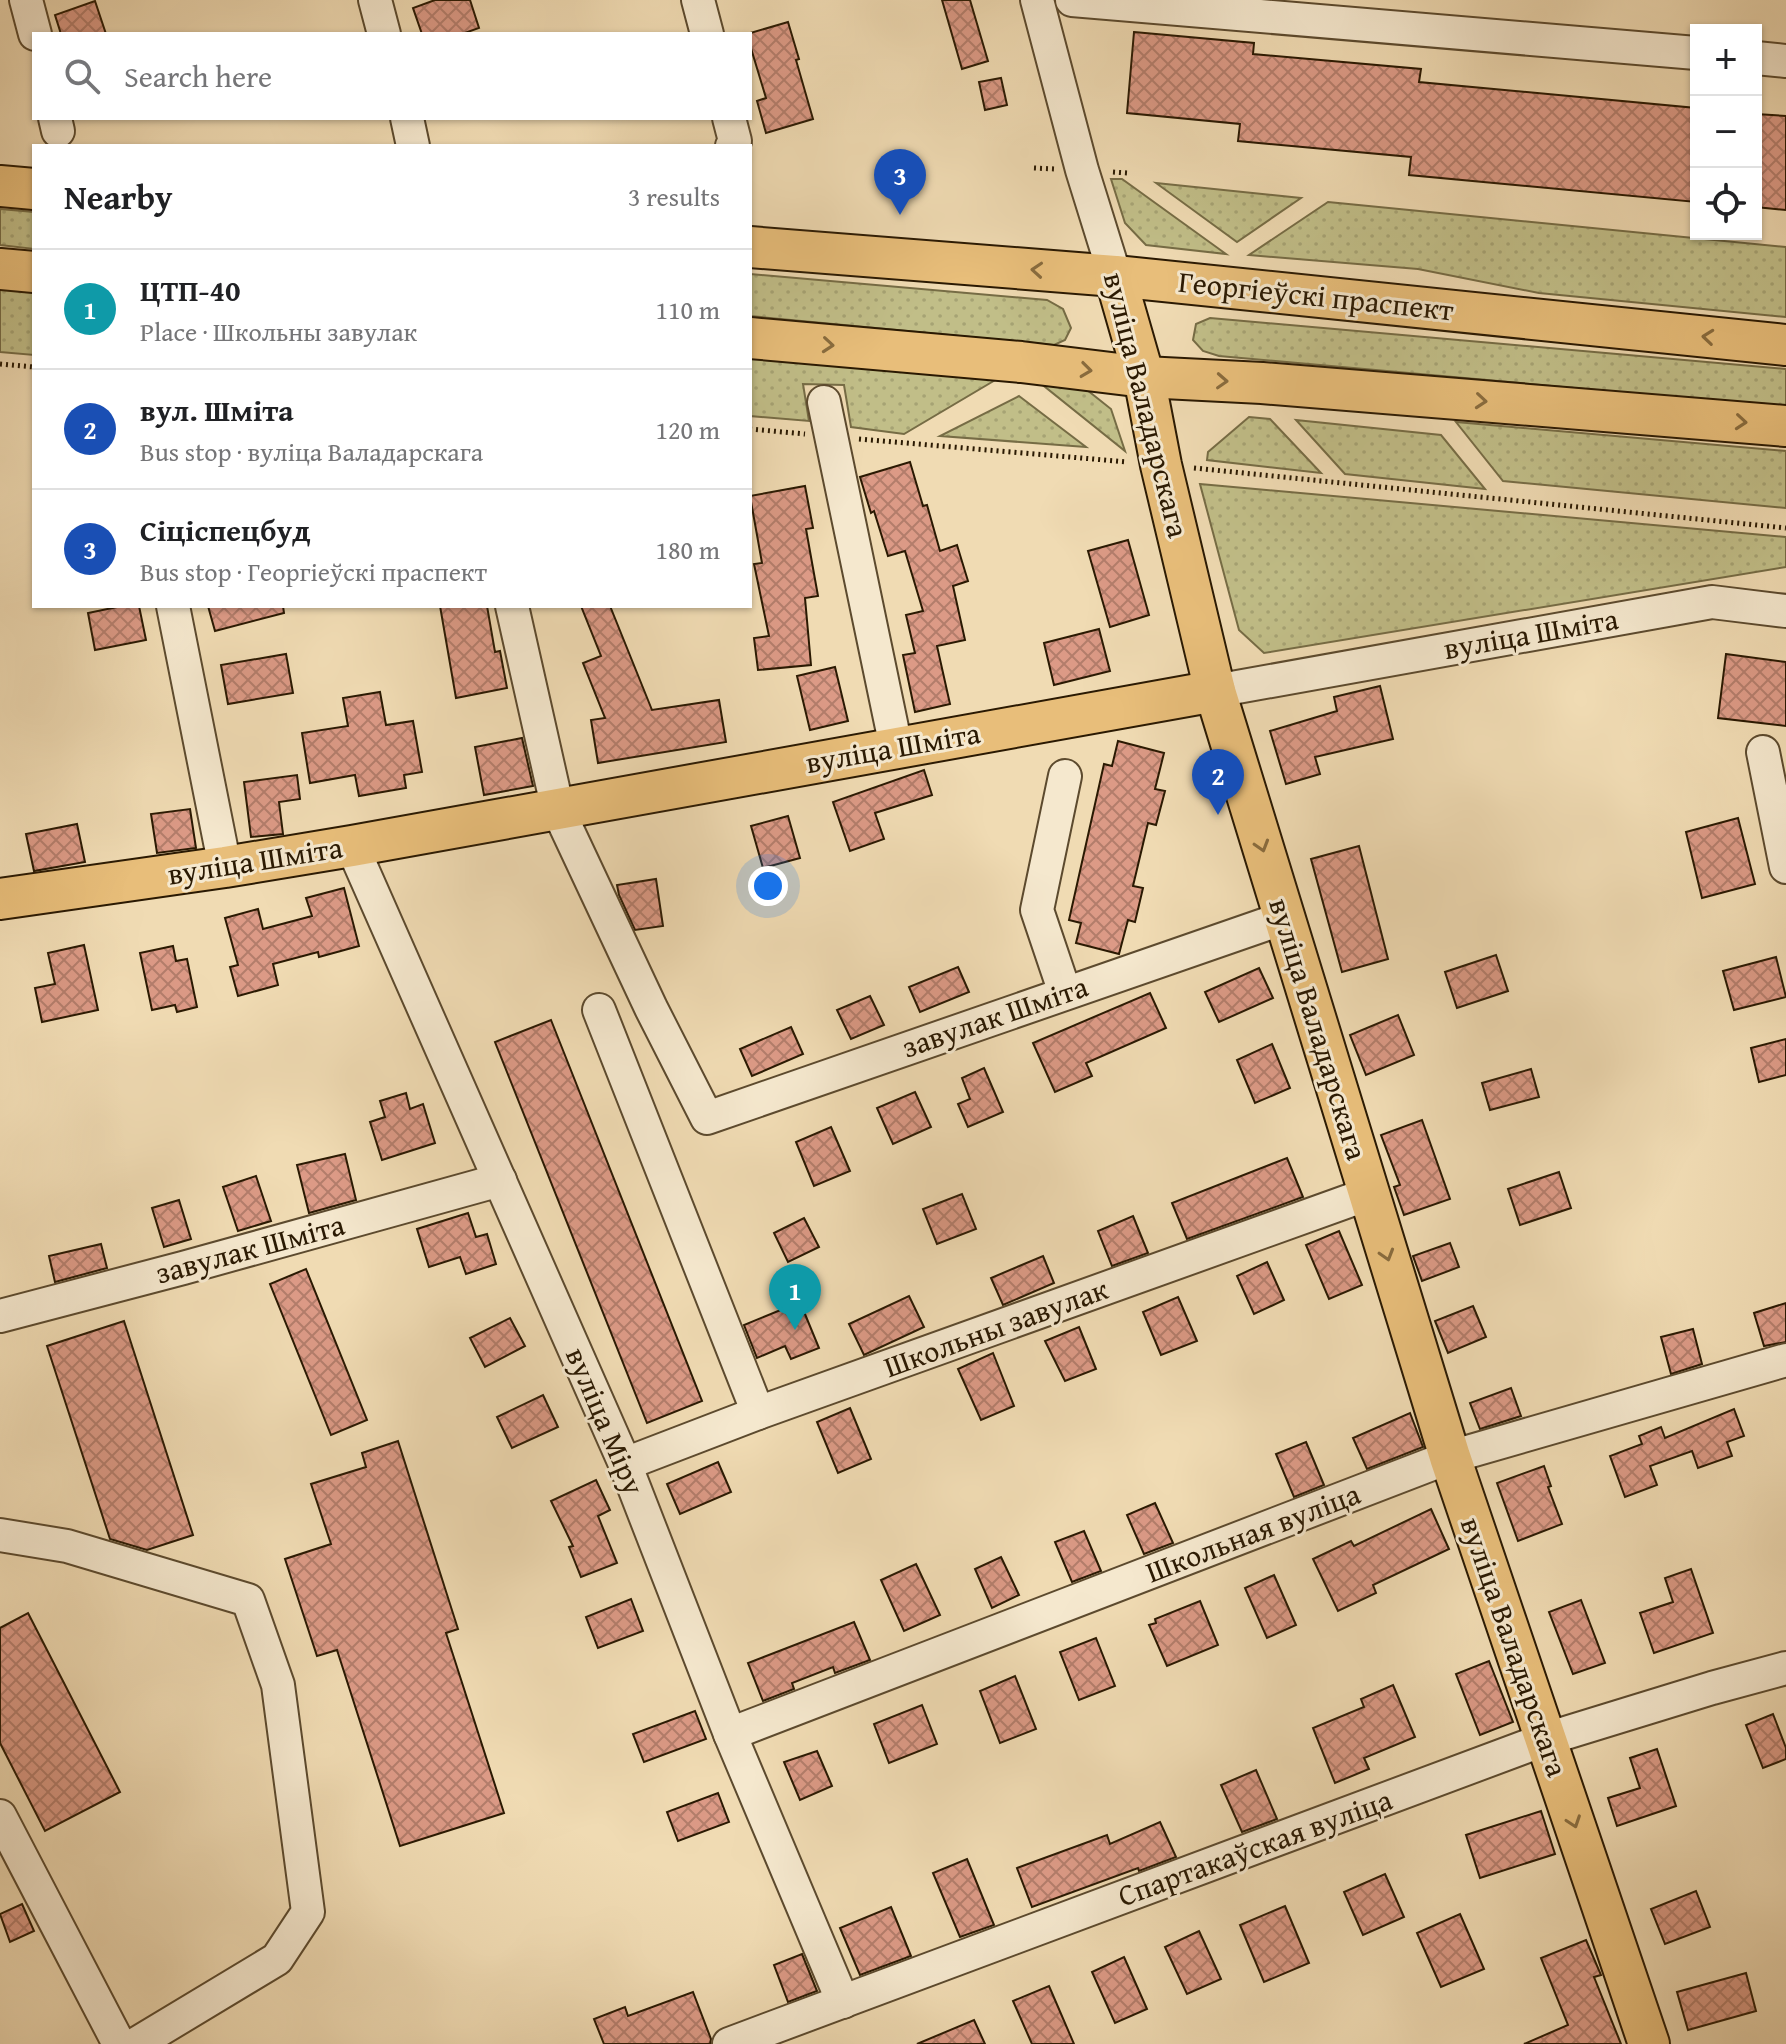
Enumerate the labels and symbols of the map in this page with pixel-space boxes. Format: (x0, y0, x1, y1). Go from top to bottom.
pin: 3 (874, 149, 926, 215)
street label: Георгіеўскі праспект (1176, 259, 1456, 331)
one-way arrow (1030, 262, 1043, 279)
street label: вуліца Валадарскага (1093, 268, 1201, 543)
one-way arrow (1701, 328, 1714, 345)
one-way arrow (822, 336, 835, 353)
one-way arrow (1080, 362, 1093, 379)
one-way arrow (1216, 372, 1229, 389)
one-way arrow (1475, 392, 1488, 409)
one-way arrow (1735, 413, 1748, 430)
street label: вуліца Шміта (1440, 596, 1622, 670)
street label: вуліца Шміта (802, 710, 984, 784)
pin: 2 (1192, 749, 1244, 815)
street label: вуліца Шміта (164, 824, 346, 896)
one-way arrow (1253, 839, 1269, 853)
your location (748, 866, 788, 906)
street label: вуліца Валадарскага (1258, 892, 1380, 1166)
street label: завулак Шміта (896, 963, 1094, 1068)
street label: завулак Шміта (150, 1201, 350, 1294)
one-way arrow (1378, 1248, 1394, 1262)
pin: 1 (769, 1264, 821, 1330)
street label: Школьны завулак (877, 1266, 1114, 1388)
street label: вуліца Міру (555, 1340, 657, 1501)
street label: Школьная вуліца (1139, 1471, 1367, 1593)
street label: вуліца Валадарскага (1450, 1511, 1580, 1783)
street label: Спартакаўская вуліца (1111, 1777, 1399, 1917)
one-way arrow (1564, 1814, 1580, 1828)

